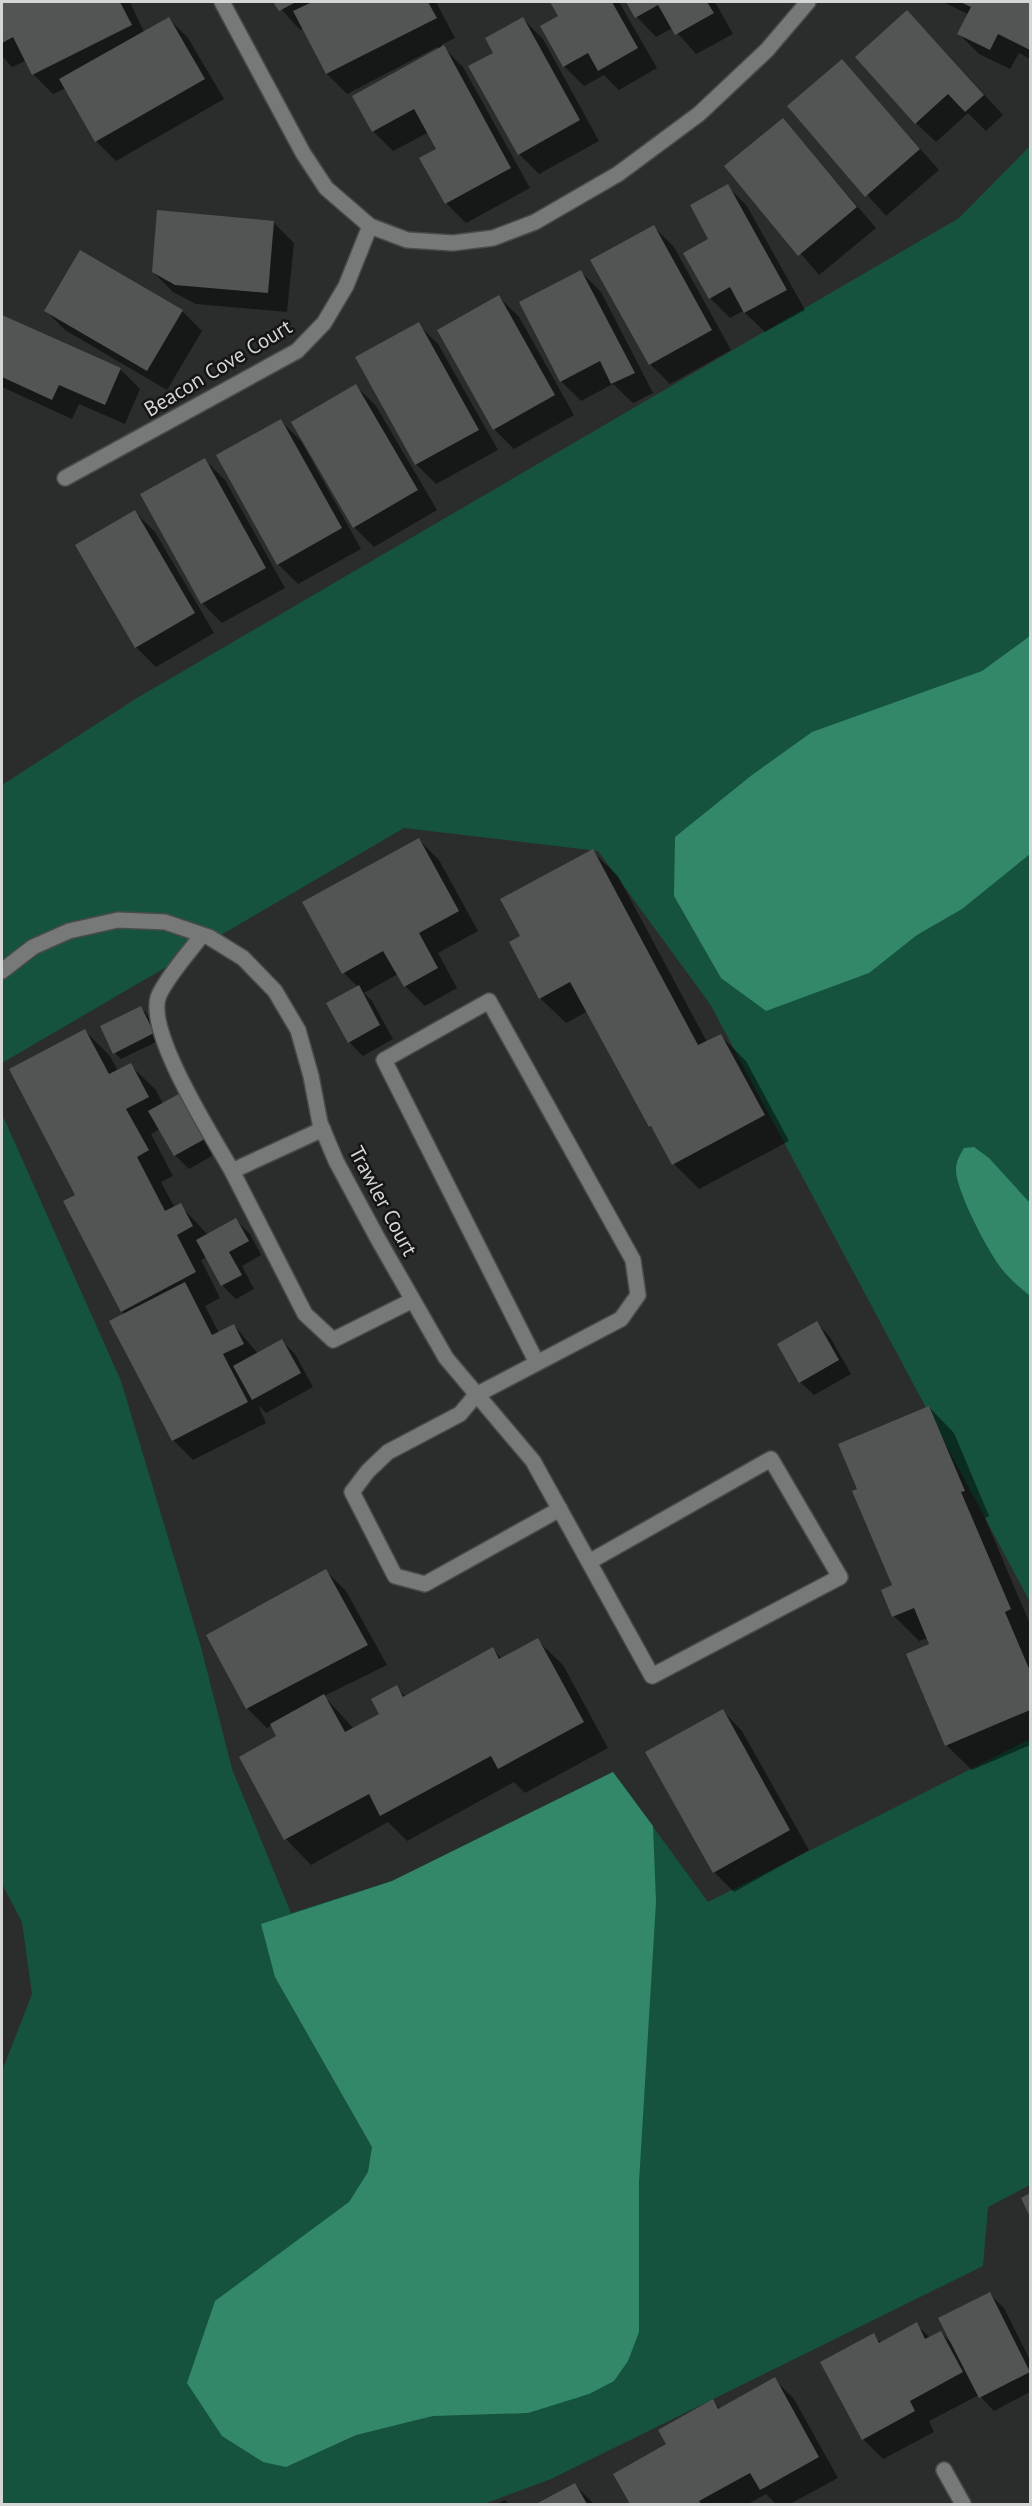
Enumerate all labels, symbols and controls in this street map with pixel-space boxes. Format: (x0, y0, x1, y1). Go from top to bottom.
street label: Beacon Cove Court (139, 313, 297, 422)
street label: Trawler Court (343, 1141, 424, 1260)

